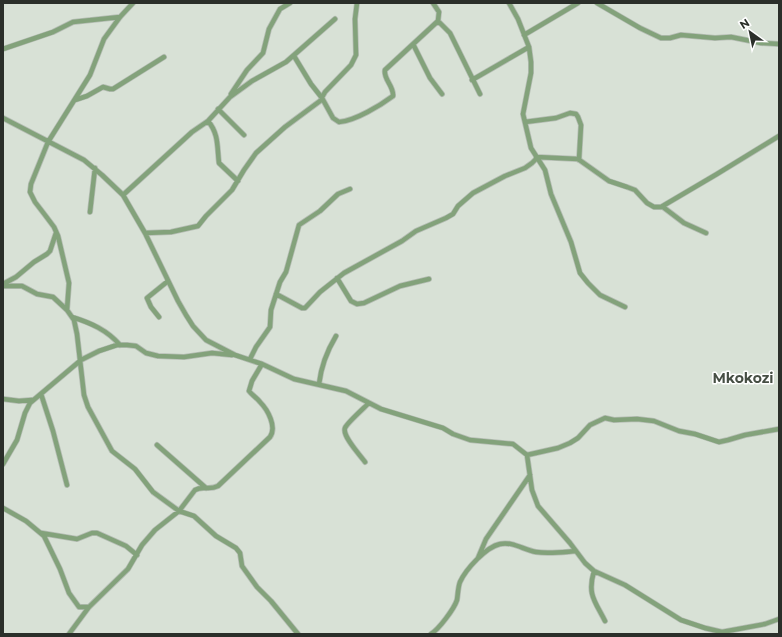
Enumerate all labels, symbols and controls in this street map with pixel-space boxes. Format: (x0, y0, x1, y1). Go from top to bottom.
north arrow (730, 12, 770, 52)
text: N (737, 15, 752, 32)
district label: Mkokozi (712, 369, 774, 387)

